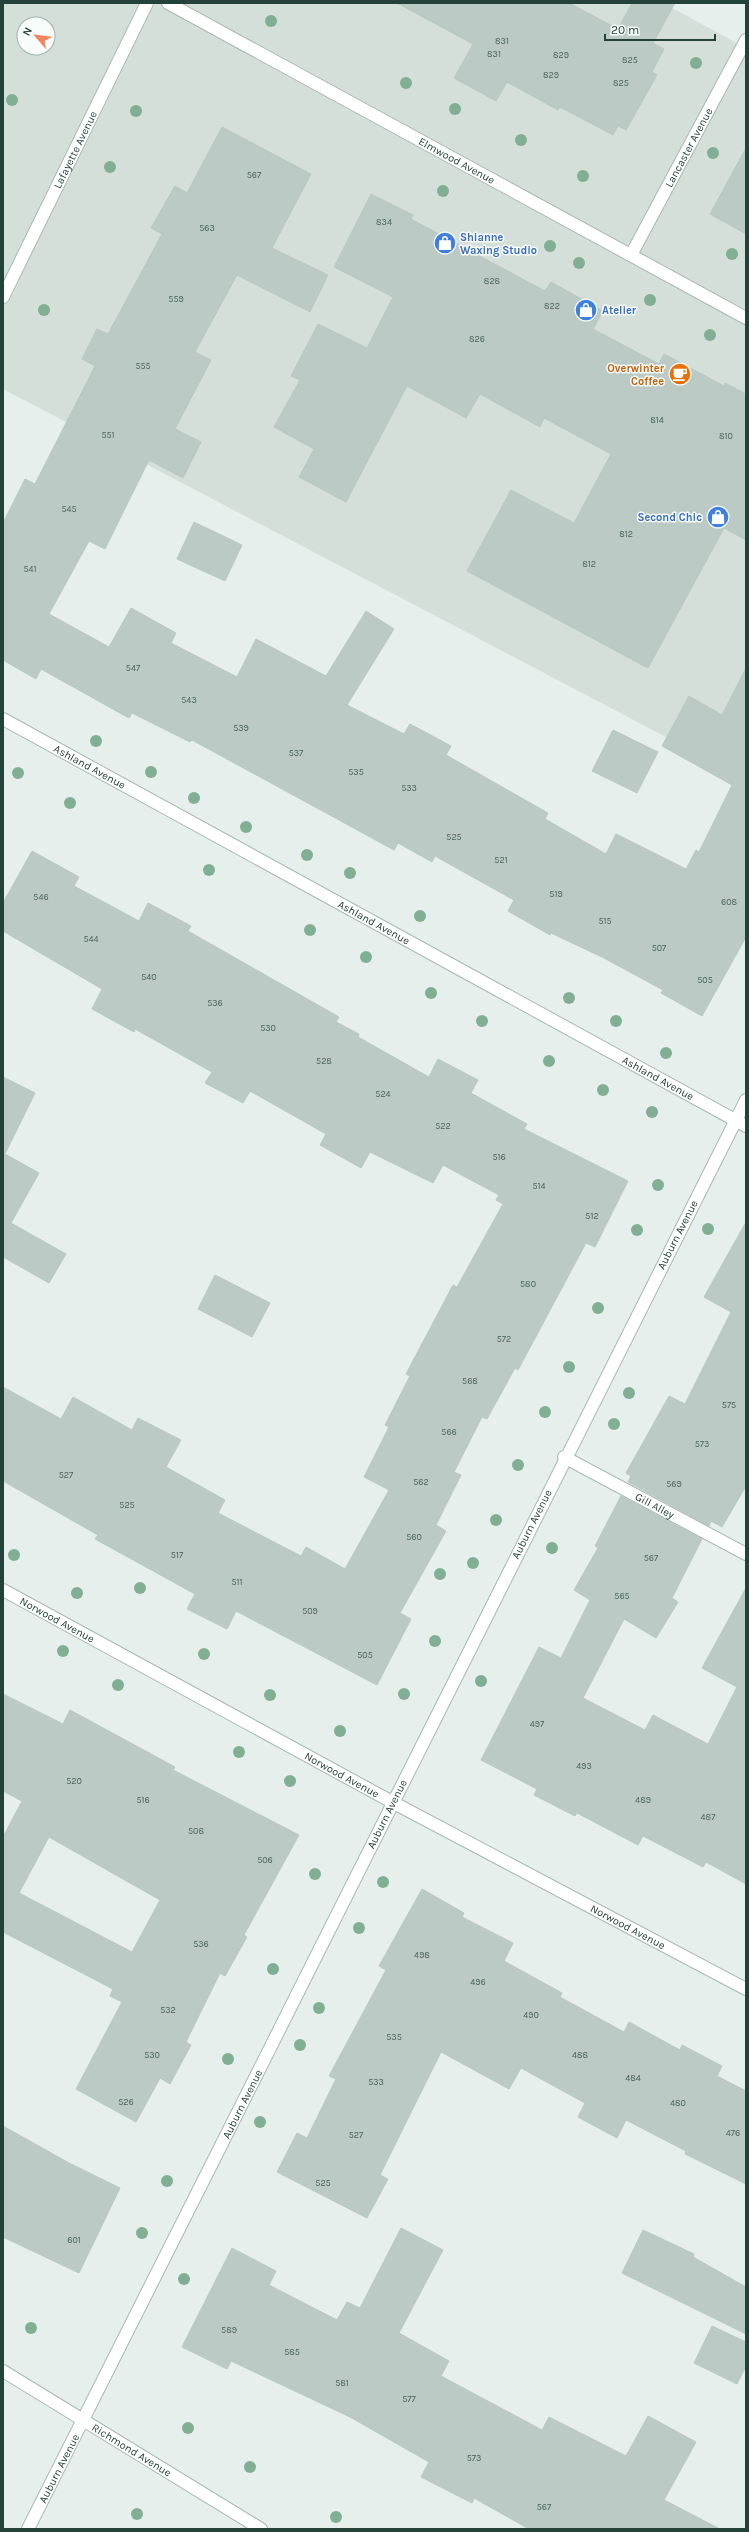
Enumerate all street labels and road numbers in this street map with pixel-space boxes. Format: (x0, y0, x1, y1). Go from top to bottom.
street label: Lancaster Avenue (662, 105, 716, 190)
street label: Lafayette Avenue (51, 109, 100, 191)
street label: Elmwood Avenue (416, 135, 497, 187)
street label: Ashland Avenue (51, 742, 128, 792)
street label: Ashland Avenue (336, 898, 412, 948)
street label: Ashland Avenue (620, 1053, 696, 1103)
street label: Auburn Avenue (655, 1198, 701, 1272)
street label: Auburn Avenue (509, 1487, 555, 1561)
street label: Gill Alley (633, 1490, 676, 1522)
street label: Norwood Avenue (18, 1595, 97, 1646)
street label: Norwood Avenue (302, 1750, 382, 1801)
street label: Auburn Avenue (364, 1777, 410, 1851)
street label: Norwood Avenue (588, 1902, 668, 1952)
street label: Auburn Avenue (220, 2067, 265, 2141)
street label: Richmond Avenue (89, 2421, 174, 2480)
street label: Auburn Avenue (36, 2432, 82, 2505)

